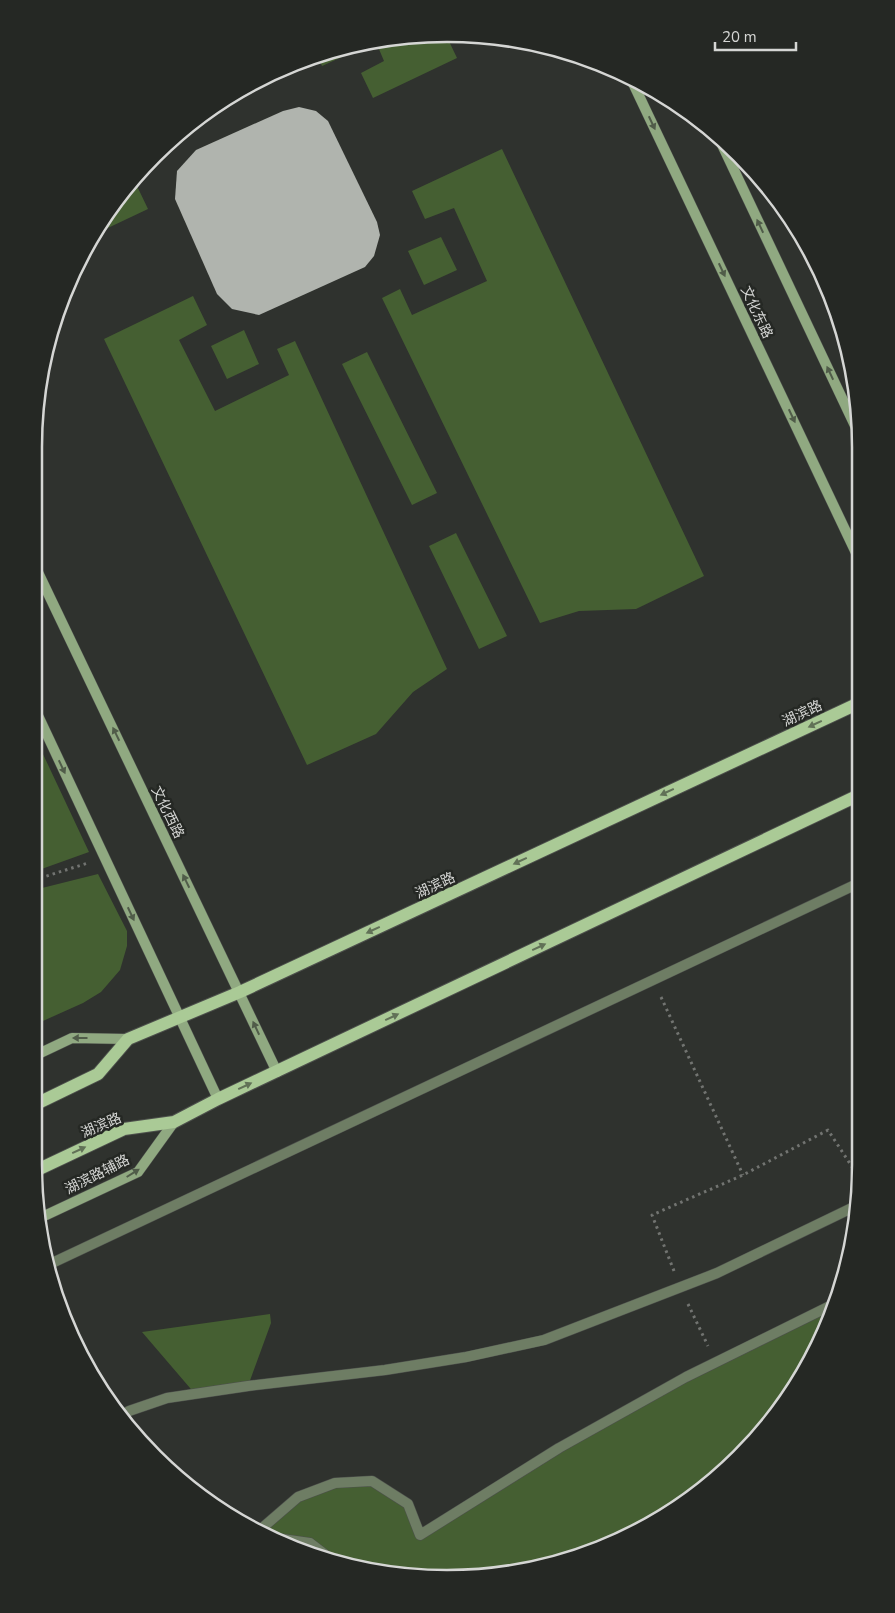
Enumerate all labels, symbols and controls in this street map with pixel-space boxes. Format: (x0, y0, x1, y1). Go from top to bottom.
scale bar (715, 20, 796, 52)
text: 20 m (722, 27, 757, 47)
one-way arrow (648, 116, 656, 130)
one-way arrow (756, 219, 764, 233)
one-way arrow (718, 262, 726, 277)
street label: 文化东路 (736, 283, 777, 342)
one-way arrow (825, 365, 834, 380)
one-way arrow (788, 409, 796, 423)
street label: 湖滨路 (779, 696, 825, 731)
one-way arrow (808, 720, 822, 728)
one-way arrow (112, 727, 120, 742)
one-way arrow (59, 760, 67, 774)
street label: 文化西路 (147, 783, 188, 842)
one-way arrow (660, 789, 674, 797)
one-way arrow (513, 858, 527, 866)
street label: 湖滨路 (412, 868, 458, 903)
one-way arrow (182, 874, 190, 888)
one-way arrow (127, 907, 135, 921)
one-way arrow (366, 926, 380, 934)
one-way arrow (532, 943, 546, 951)
one-way arrow (385, 1013, 399, 1021)
one-way arrow (252, 1021, 260, 1035)
one-way arrow (71, 1034, 87, 1042)
one-way arrow (238, 1082, 252, 1090)
street label: 湖滨路 (78, 1109, 124, 1142)
one-way arrow (72, 1146, 86, 1154)
street label: 湖滨路辅路 (62, 1150, 133, 1199)
one-way arrow (126, 1168, 140, 1177)

